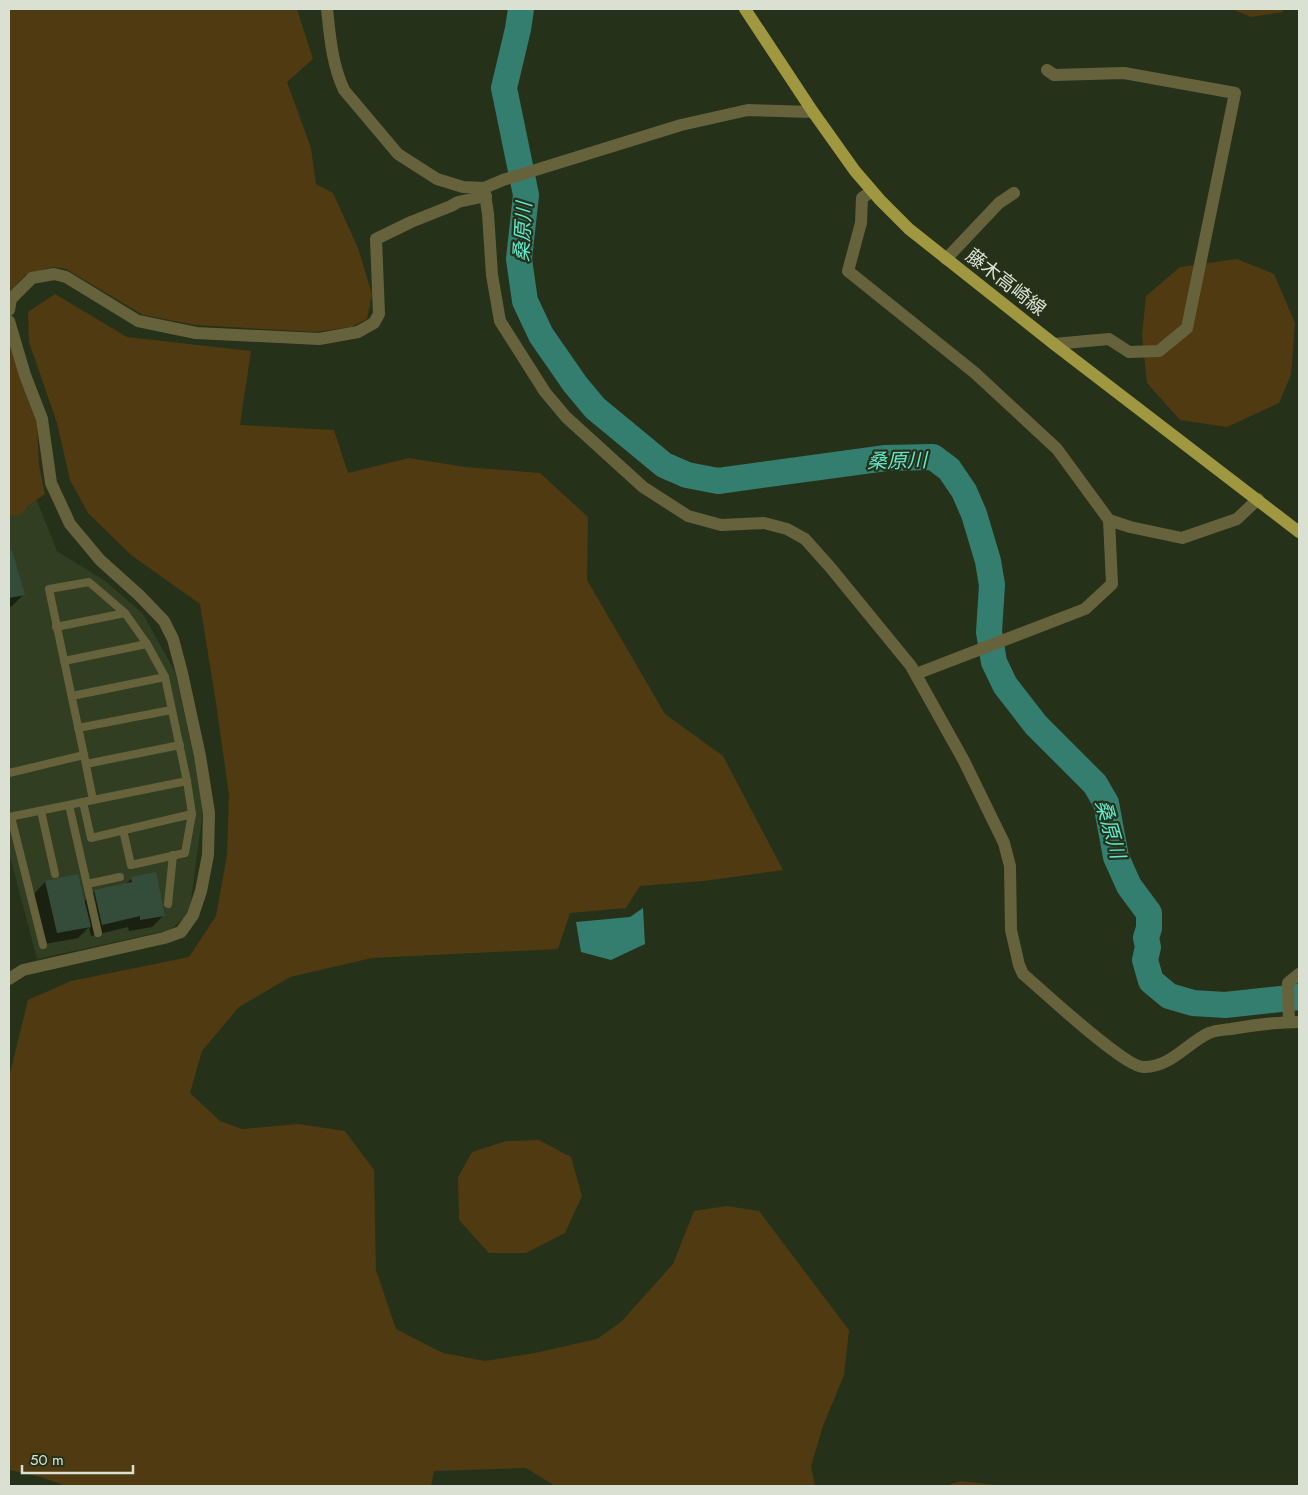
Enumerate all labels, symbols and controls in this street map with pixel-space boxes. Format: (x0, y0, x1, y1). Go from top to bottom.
water label: 桑原川 (507, 199, 539, 263)
street label: 藤木高崎線 (960, 242, 1052, 322)
water label: 桑原川 (867, 446, 929, 476)
water label: 桑原川 (1088, 796, 1133, 864)
scale bar (22, 1442, 134, 1474)
text: 50 m (30, 1449, 64, 1471)

